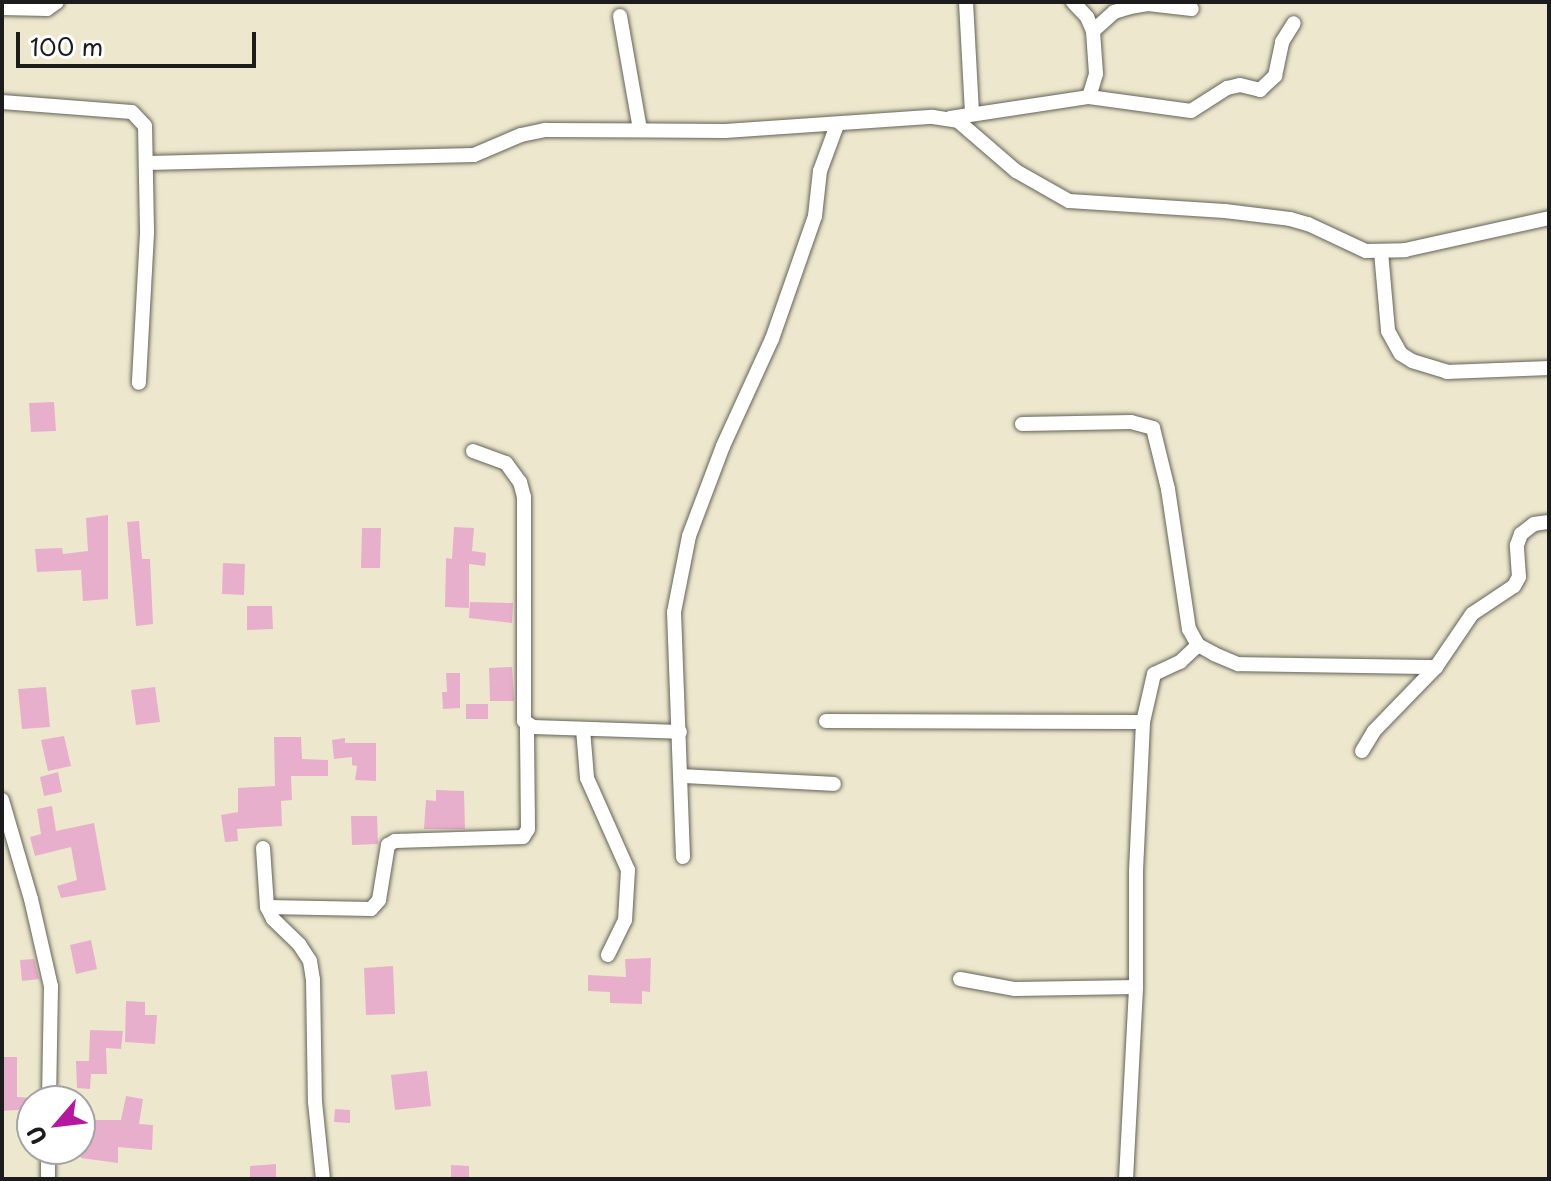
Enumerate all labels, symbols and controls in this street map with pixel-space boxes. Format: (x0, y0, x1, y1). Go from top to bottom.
scale bar (20, 16, 260, 66)
text: 100 m (30, 28, 103, 64)
north arrow (16, 1085, 96, 1165)
text: U (18, 1120, 55, 1151)

